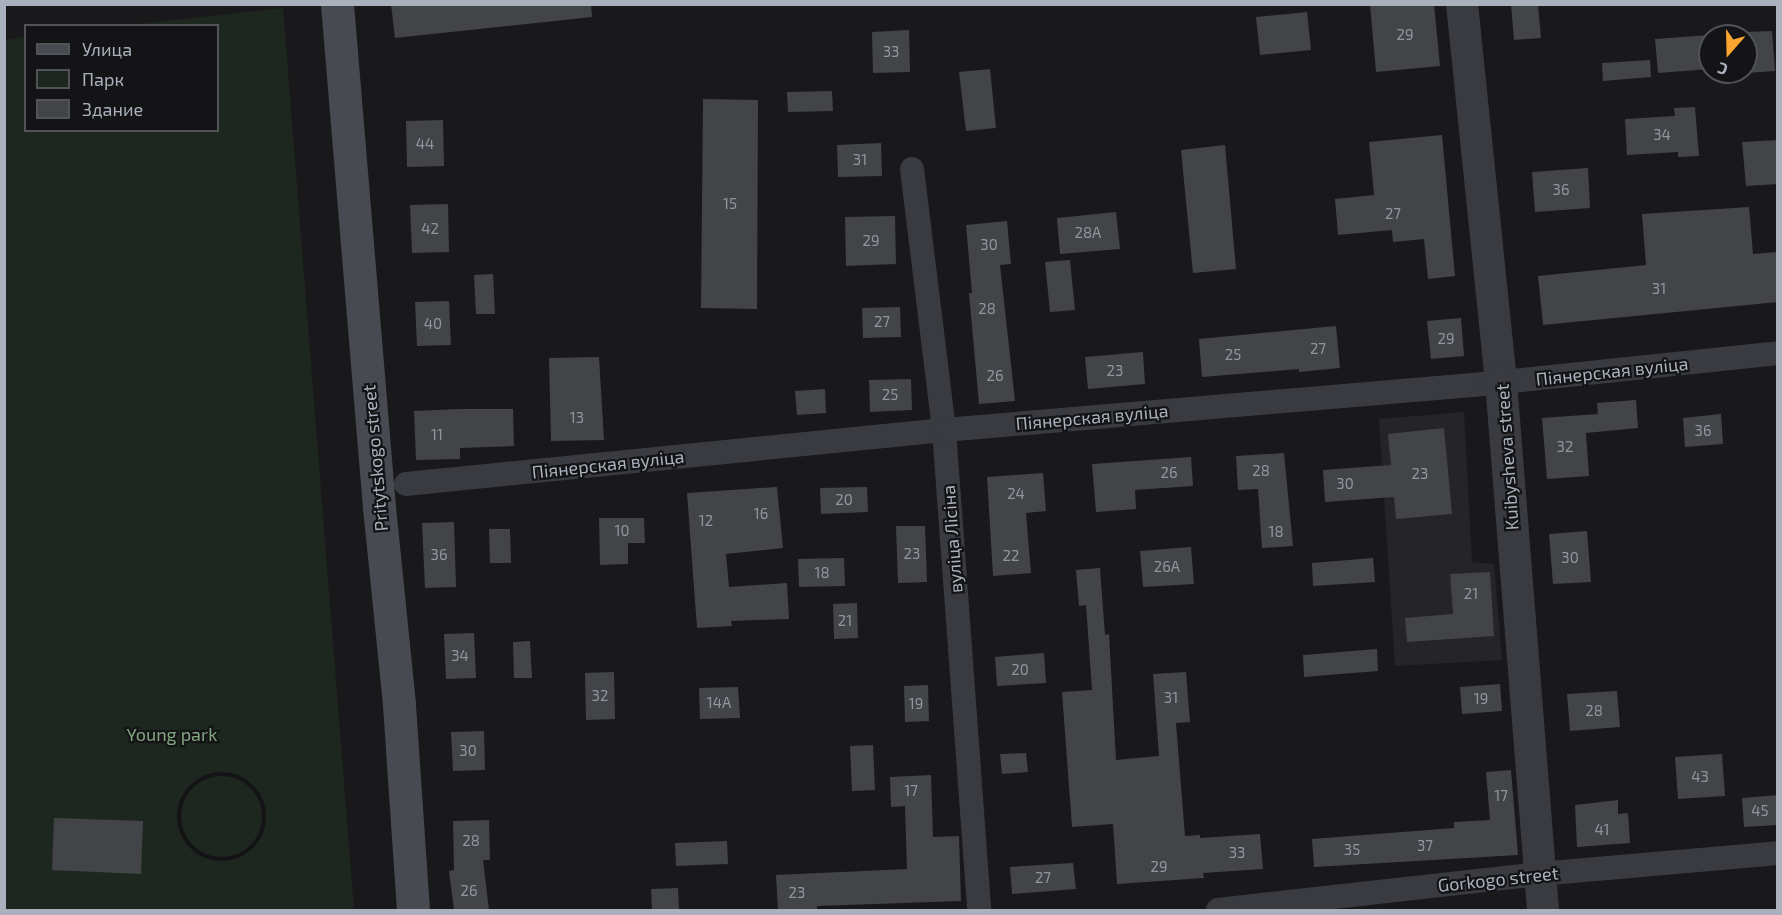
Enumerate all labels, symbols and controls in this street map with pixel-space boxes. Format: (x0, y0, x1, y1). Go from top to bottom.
legend (24, 24, 219, 132)
north arrow (1698, 24, 1758, 84)
house number: 29 (1396, 26, 1414, 44)
text: Улица (82, 38, 132, 60)
house number: 33 (883, 43, 899, 61)
text: С (1715, 59, 1730, 80)
text: Парк (82, 68, 124, 90)
text: Здание (82, 98, 143, 120)
house number: 34 (1653, 126, 1671, 144)
house number: 44 (416, 135, 434, 153)
house number: 31 (853, 151, 867, 169)
house number: 36 (1553, 181, 1569, 199)
house number: 15 (723, 195, 737, 213)
house number: 27 (1385, 205, 1401, 223)
house number: 42 (421, 220, 439, 238)
house number: 28А (1075, 224, 1101, 242)
house number: 29 (862, 232, 880, 250)
house number: 30 (980, 236, 998, 254)
house number: 31 (1652, 280, 1666, 298)
house number: 28 (978, 300, 996, 318)
house number: 27 (874, 313, 890, 331)
house number: 40 (424, 315, 442, 333)
house number: 29 (1437, 330, 1455, 348)
house number: 27 (1310, 340, 1326, 358)
house number: 25 (1225, 346, 1241, 364)
street label: Піянерская вуліца (1535, 352, 1689, 390)
house number: 23 (1107, 362, 1123, 380)
house number: 26 (986, 367, 1004, 385)
street label: Kuibysheva street (1491, 383, 1523, 531)
street label: Pritytskogo street (358, 384, 392, 532)
house number: 25 (882, 386, 898, 404)
street label: Піянерская вуліца (1015, 400, 1169, 434)
house number: 13 (570, 409, 584, 427)
house number: 36 (1695, 422, 1711, 440)
house number: 11 (431, 426, 443, 444)
house number: 32 (1557, 438, 1573, 456)
street label: Піянерская вуліца (531, 445, 685, 483)
house number: 28 (1252, 462, 1270, 480)
house number: 26 (1160, 464, 1178, 482)
house number: 23 (1412, 465, 1428, 483)
house number: 30 (1336, 475, 1354, 493)
street label: вуліца Лісіна (937, 484, 967, 594)
house number: 24 (1007, 485, 1025, 503)
house number: 20 (835, 491, 853, 509)
house number: 16 (754, 505, 768, 523)
house number: 12 (699, 512, 713, 530)
house number: 10 (614, 522, 630, 540)
house number: 18 (1268, 523, 1284, 541)
house number: 23 (904, 545, 920, 563)
house number: 36 (431, 546, 447, 564)
house number: 22 (1003, 547, 1019, 565)
house number: 30 (1561, 549, 1579, 567)
house number: 26А (1154, 558, 1180, 576)
house number: 18 (814, 564, 830, 582)
house number: 21 (1464, 585, 1478, 603)
house number: 21 (838, 612, 852, 630)
house number: 34 (451, 647, 469, 665)
house number: 20 (1011, 661, 1029, 679)
house number: 32 (592, 687, 608, 705)
house number: 31 (1164, 689, 1178, 707)
house number: 19 (1474, 690, 1488, 708)
house number: 14А (707, 694, 731, 712)
house number: 19 (909, 695, 923, 713)
house number: 28 (1585, 702, 1603, 720)
park label: Young park (127, 723, 217, 745)
house number: 30 (459, 742, 477, 760)
house number: 43 (1691, 768, 1709, 786)
house number: 17 (904, 782, 918, 800)
house number: 17 (1494, 787, 1508, 805)
house number: 45 (1751, 802, 1769, 820)
house number: 41 (1594, 821, 1610, 839)
house number: 28 (462, 832, 480, 850)
house number: 37 (1417, 837, 1433, 855)
house number: 35 (1344, 841, 1360, 859)
house number: 33 (1229, 844, 1245, 862)
house number: 29 (1150, 858, 1168, 876)
street label: Gorkogo street (1437, 862, 1559, 896)
house number: 27 (1035, 869, 1051, 887)
house number: 26 (460, 882, 478, 900)
house number: 23 (789, 884, 805, 902)

